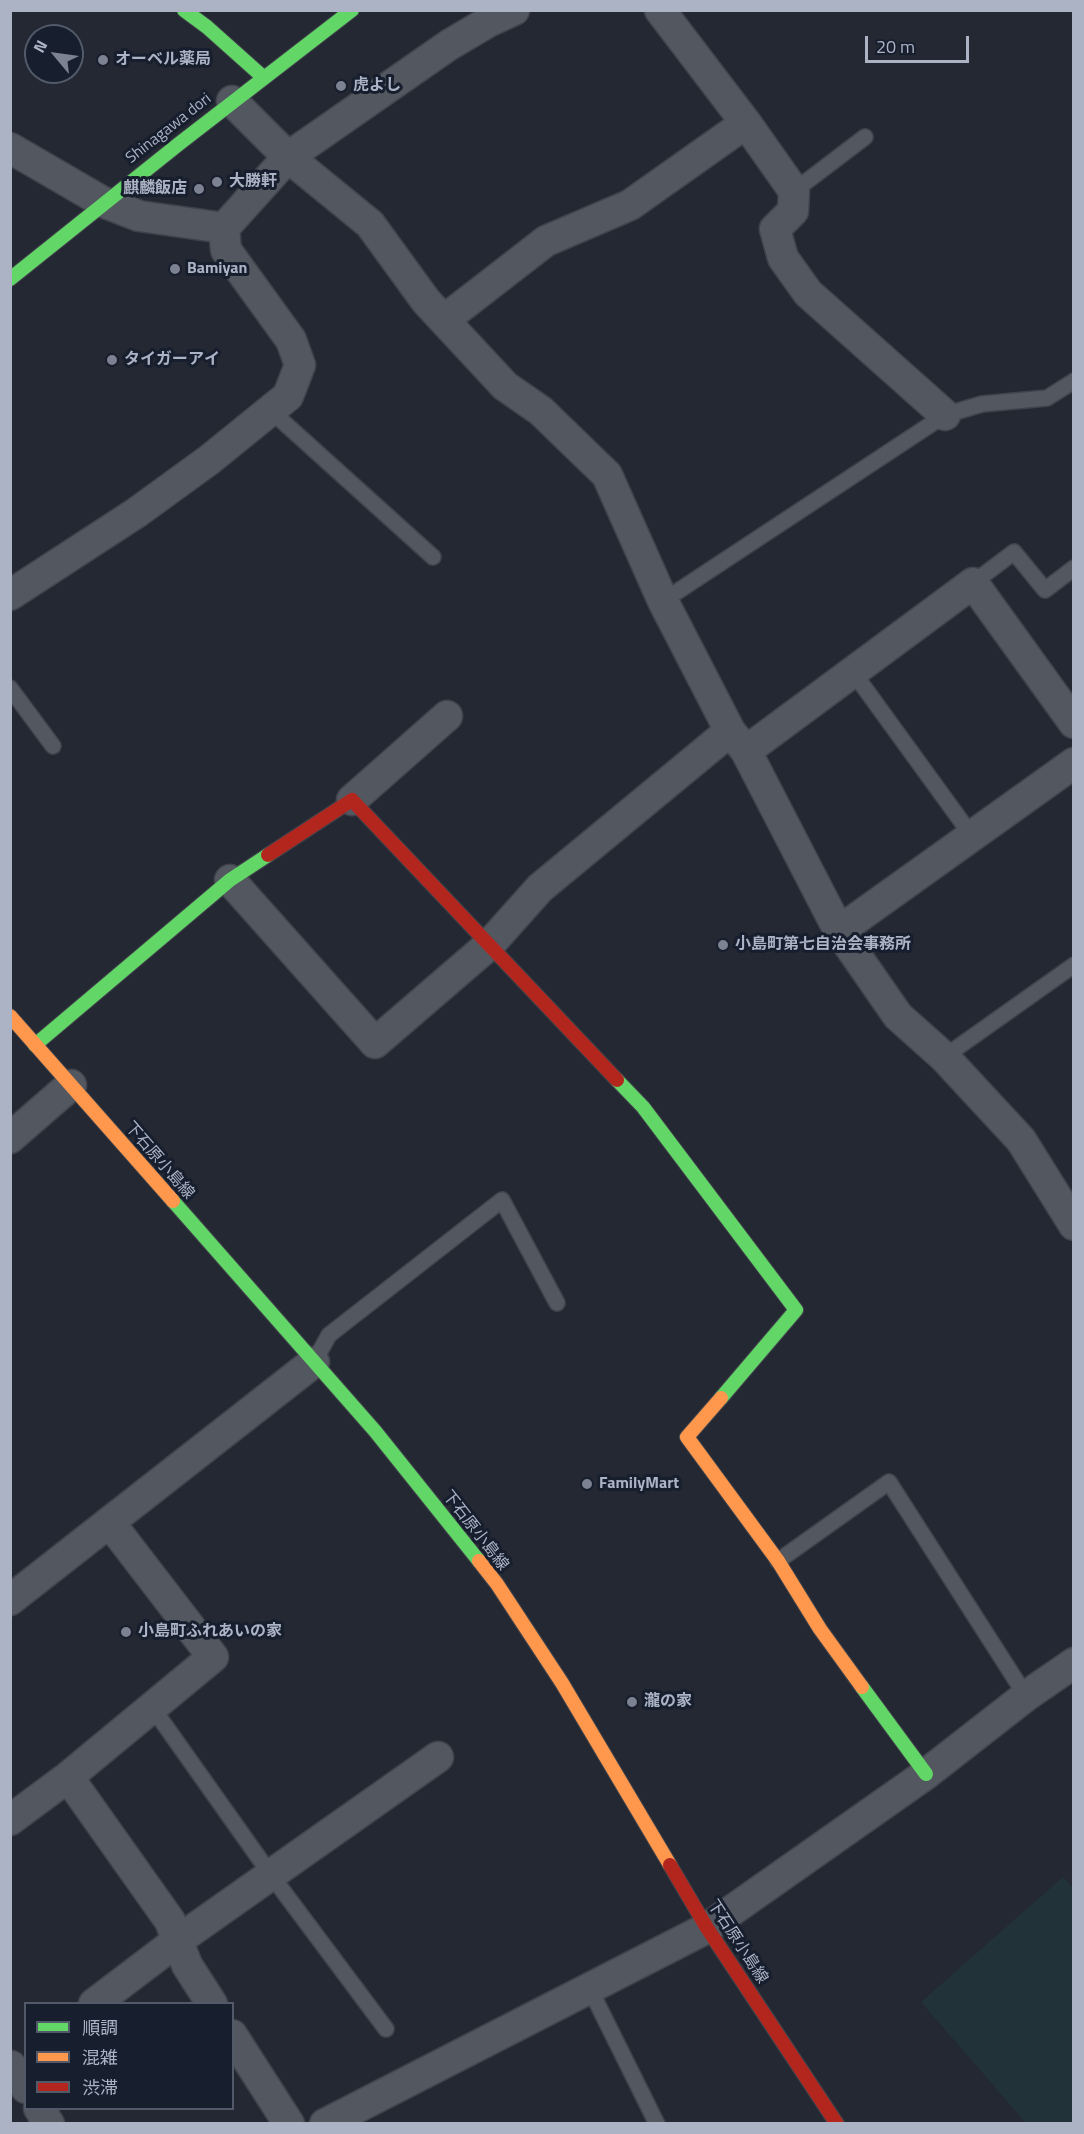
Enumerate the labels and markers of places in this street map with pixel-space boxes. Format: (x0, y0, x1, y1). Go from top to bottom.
place label: オーベル薬局 (115, 50, 211, 70)
marker: オーベル薬局 (96, 53, 110, 67)
place label: 虎よし (353, 76, 401, 96)
marker: 虎よし (334, 79, 348, 93)
place label: 大勝軒 (229, 172, 277, 192)
marker: 大勝軒 (210, 175, 224, 189)
place label: 麒麟飯店 (123, 179, 187, 199)
marker: 麒麟飯店 (192, 182, 206, 196)
place label: Bamiyan (187, 259, 247, 279)
marker: Bamiyan (168, 262, 182, 276)
place label: タイガーアイ (124, 350, 220, 370)
marker: タイガーアイ (105, 353, 119, 367)
place label: 小島町第七自治会事務所 (735, 935, 911, 955)
marker: 小島町第七自治会事務所 (716, 938, 730, 952)
place label: FamilyMart (599, 1474, 679, 1494)
marker: FamilyMart (580, 1477, 594, 1491)
place label: 小島町ふれあいの家 (138, 1622, 282, 1642)
marker: 小島町ふれあいの家 (119, 1625, 133, 1639)
place label: 瀧の家 (644, 1692, 692, 1712)
marker: 瀧の家 (625, 1695, 639, 1709)

